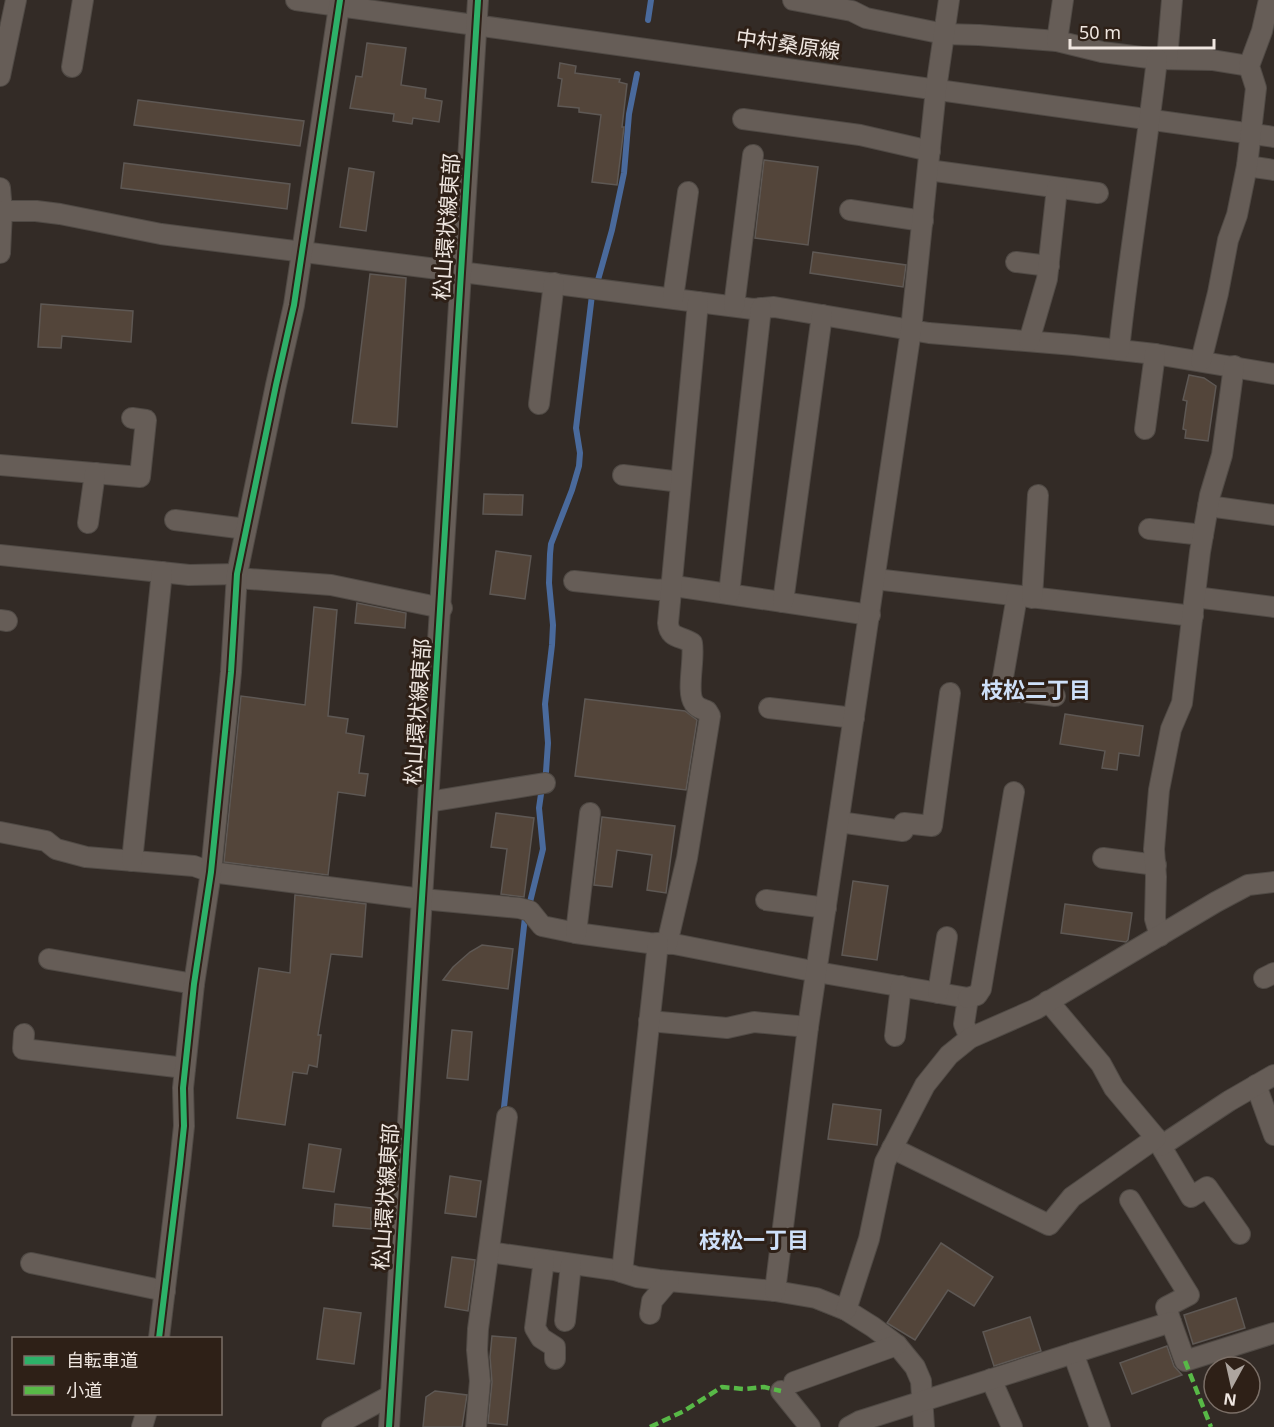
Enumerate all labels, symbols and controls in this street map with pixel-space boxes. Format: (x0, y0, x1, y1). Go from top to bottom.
scale bar (1070, 12, 1214, 50)
text: 50 m (1079, 20, 1121, 44)
street label: 中村桑原線 (734, 23, 842, 65)
street label: 松山環状線東部 (427, 153, 465, 301)
street label: 松山環状線東部 (398, 638, 436, 786)
district label: 枝松二丁目 (981, 674, 1091, 704)
street label: 松山環状線東部 (366, 1123, 404, 1271)
district label: 枝松一丁目 (699, 1224, 809, 1254)
legend (12, 1337, 222, 1415)
text: 自転車道 (66, 1348, 138, 1372)
north arrow (1202, 1355, 1262, 1415)
text: 小道 (66, 1378, 102, 1402)
text: N (1222, 1388, 1238, 1412)

